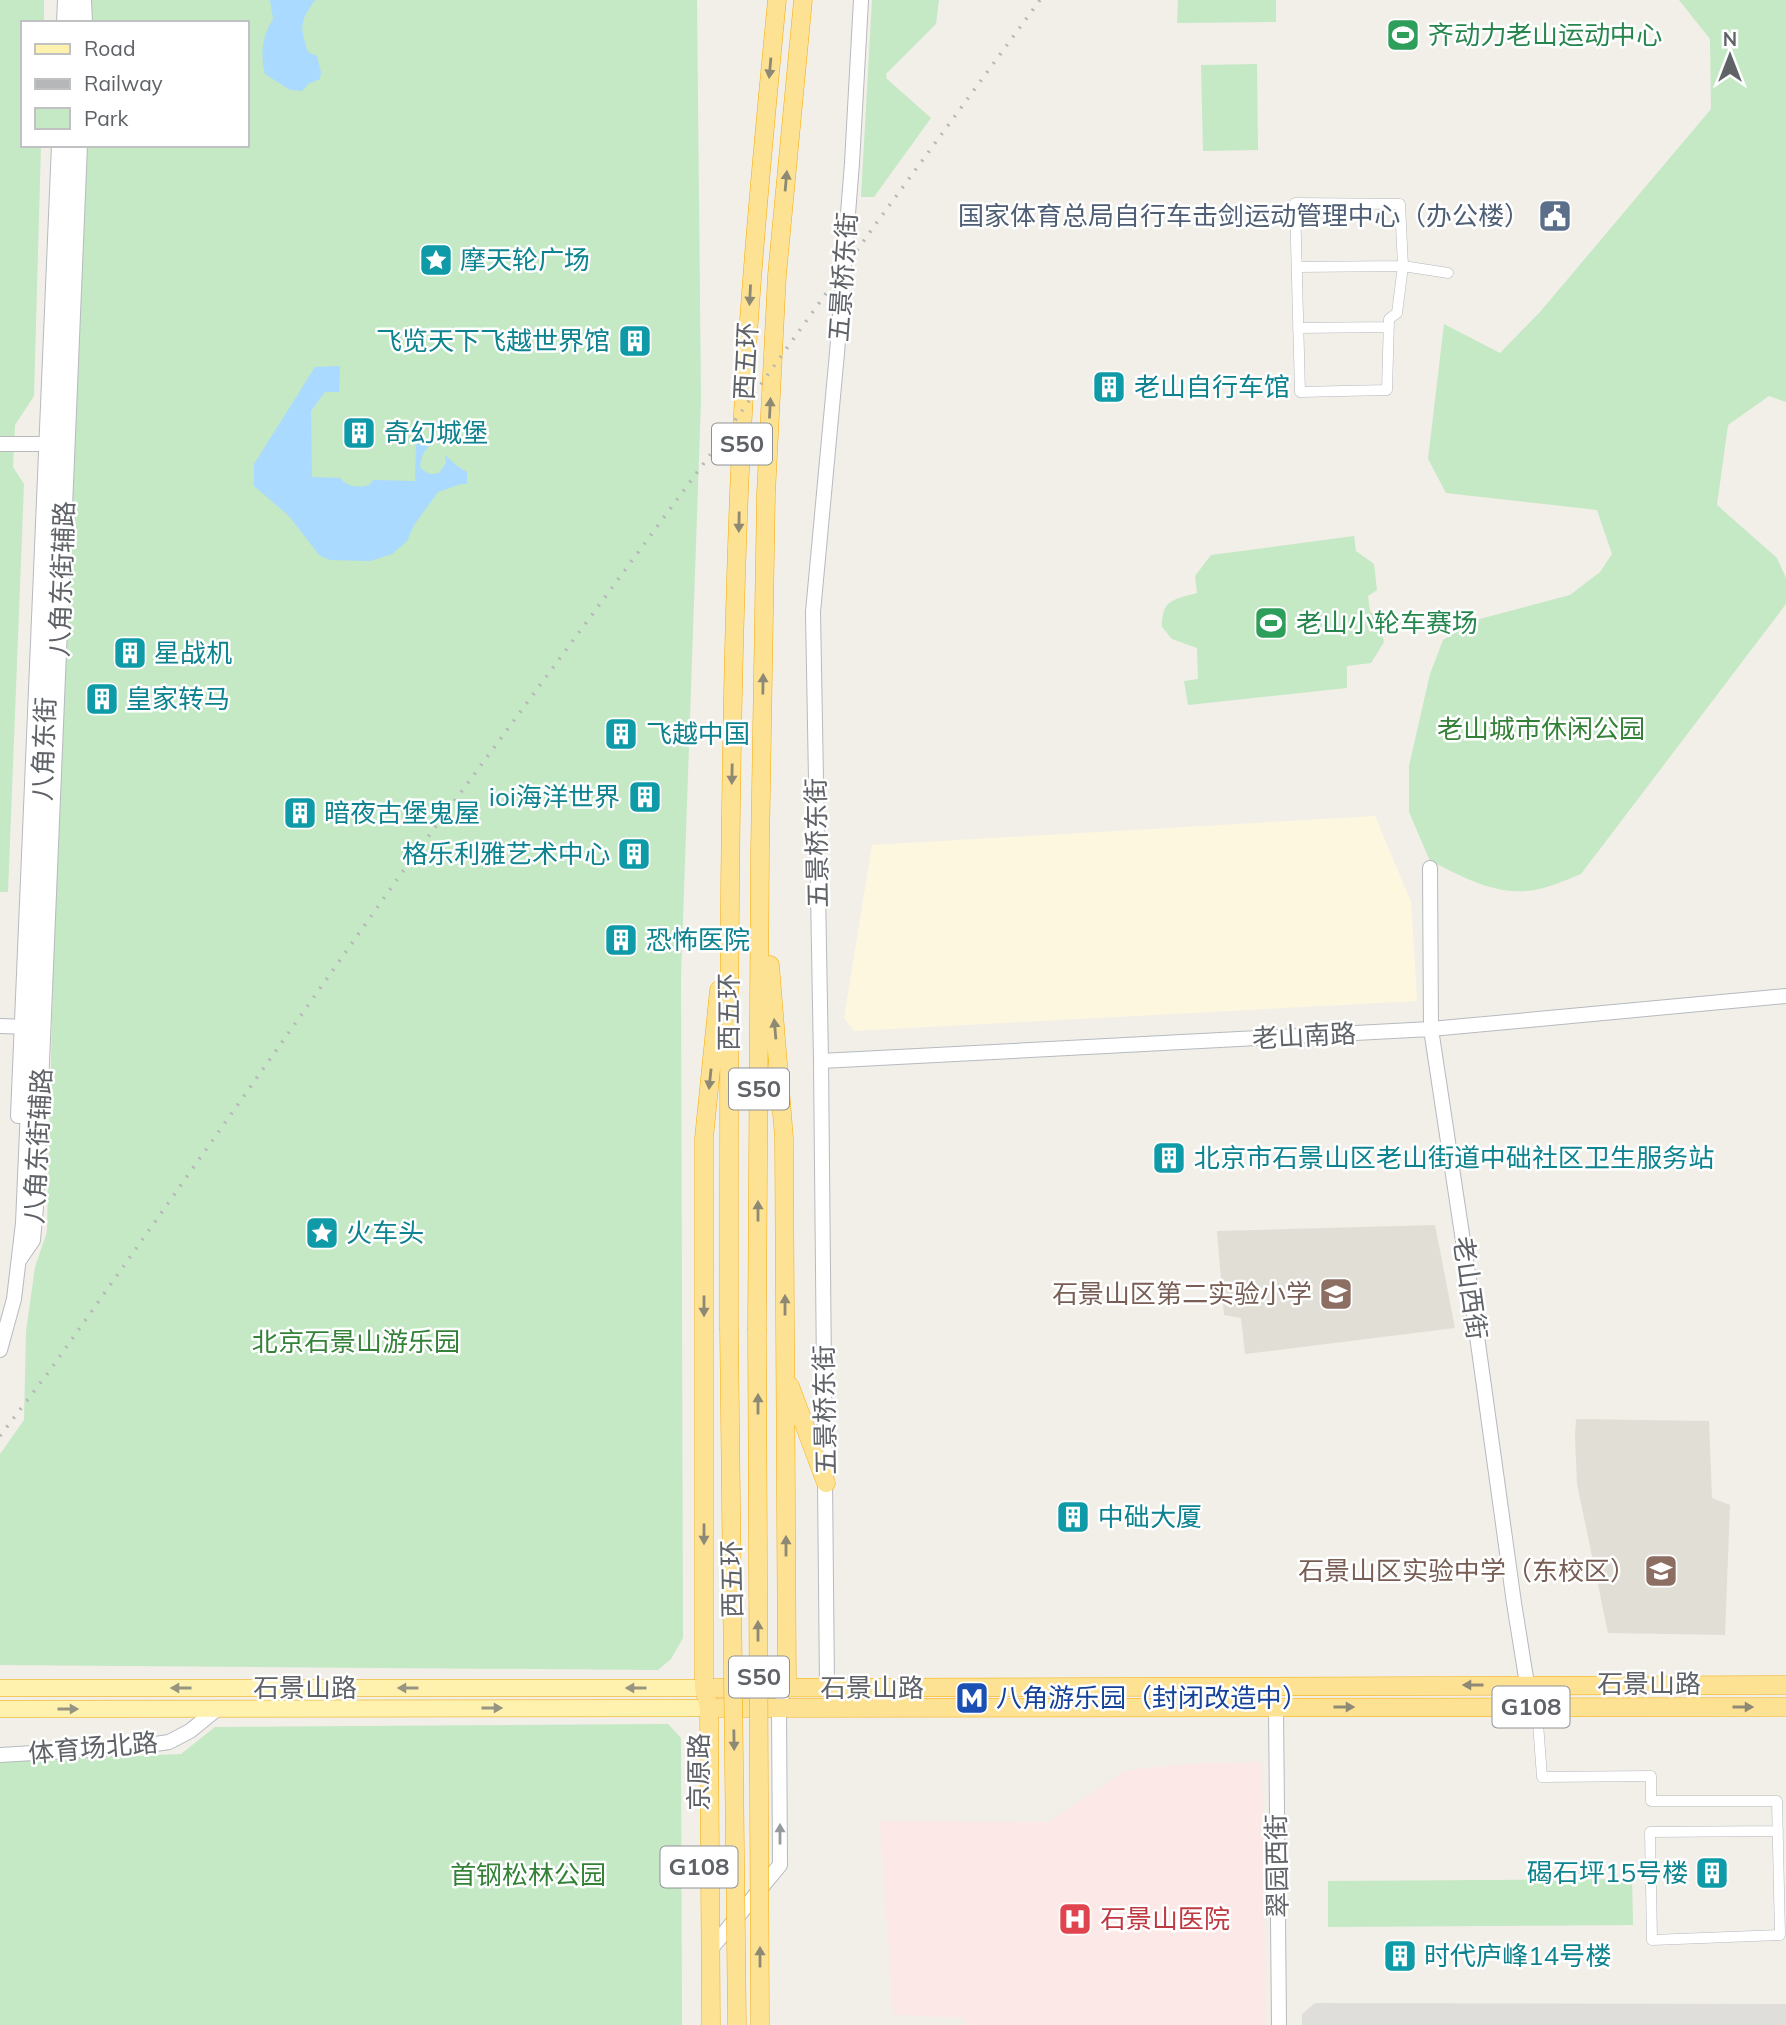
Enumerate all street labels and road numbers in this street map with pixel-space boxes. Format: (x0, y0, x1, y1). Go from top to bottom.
street label: 五景桥东街 (822, 211, 863, 343)
street label: 西五环 (727, 321, 764, 401)
road number: S50 (712, 424, 772, 464)
street label: 八角东街辅路 (42, 500, 81, 658)
street label: 八角东街 (25, 696, 62, 802)
street label: 五景桥东街 (799, 778, 834, 908)
street label: 西五环 (712, 973, 745, 1051)
street label: 老山南路 (1251, 1016, 1357, 1055)
street label: 八角东街辅路 (17, 1067, 58, 1225)
road number: S50 (729, 1069, 789, 1110)
street label: 老山西街 (1447, 1234, 1494, 1342)
street label: 五景桥东街 (807, 1345, 842, 1475)
street label: 西五环 (714, 1540, 749, 1618)
road number: S50 (729, 1657, 789, 1698)
street label: 石景山路 (1597, 1667, 1701, 1700)
street label: 石景山路 (253, 1671, 357, 1704)
street label: 石景山路 (820, 1671, 924, 1704)
road number: G108 (1492, 1686, 1570, 1728)
street label: 体育场北路 (27, 1725, 159, 1770)
street label: 京原路 (682, 1733, 715, 1811)
street label: 翠园西街 (1259, 1814, 1294, 1918)
road number: G108 (660, 1846, 738, 1888)

